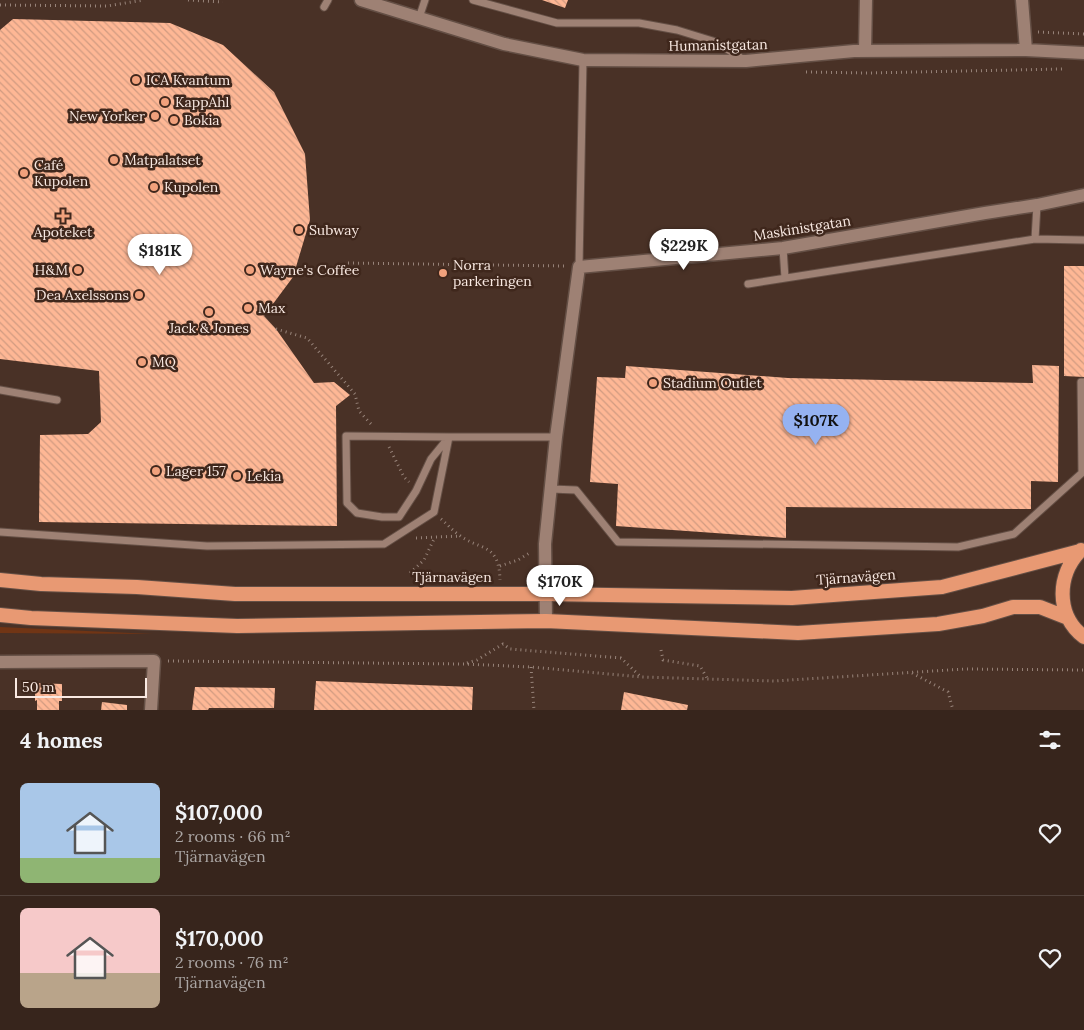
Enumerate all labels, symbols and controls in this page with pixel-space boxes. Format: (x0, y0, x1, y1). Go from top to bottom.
street label: Humanistgatan (668, 35, 768, 55)
place label: ICA Kvantum (146, 71, 231, 89)
marker: ICA Kvantum (130, 74, 142, 86)
place label: KappAhl (175, 93, 230, 111)
marker: KappAhl (159, 96, 171, 108)
place label: New Yorker (69, 107, 145, 125)
marker: New Yorker (149, 110, 161, 122)
place label: Bokia (184, 111, 220, 129)
marker: Bokia (168, 114, 180, 126)
place label: Matpalatset (124, 151, 201, 169)
marker: Matpalatset (108, 154, 120, 166)
place label: Café Kupolen (34, 156, 89, 190)
marker: Café Kupolen (18, 167, 30, 179)
place label: Kupolen (164, 178, 219, 196)
marker: Kupolen (148, 181, 160, 193)
marker: Apoteket (57, 210, 69, 222)
street label: Maskinistgatan (752, 211, 852, 245)
place label: Subway (309, 221, 359, 239)
place label: Apoteket (33, 223, 93, 241)
marker: Subway (293, 224, 305, 236)
pin: $229K (649, 228, 719, 271)
pin: $181K (125, 234, 195, 276)
text: $229K (660, 235, 708, 255)
text: $181K (139, 240, 181, 260)
place label: Norra parkeringen (453, 256, 532, 290)
place label: H&M (34, 261, 68, 279)
place label: Wayne's Coffee (260, 261, 360, 279)
marker: H&M (72, 264, 84, 276)
marker: Wayne's Coffee (244, 264, 256, 276)
marker: Norra parkeringen (437, 267, 449, 279)
place label: Dea Axelssons (36, 286, 129, 304)
marker: Dea Axelssons (133, 289, 145, 301)
place label: Max (258, 299, 286, 317)
marker: Max (242, 302, 254, 314)
marker: Jack & Jones (203, 306, 215, 318)
place label: Jack & Jones (168, 319, 249, 337)
place label: MQ (152, 353, 176, 371)
marker: MQ (136, 356, 148, 368)
place label: Stadium Outlet (663, 374, 763, 392)
marker: Stadium Outlet (647, 377, 659, 389)
pin: $107K (781, 404, 851, 446)
text: $107K (794, 410, 838, 430)
place label: Lager 157 (166, 462, 226, 480)
marker: Lager 157 (150, 465, 162, 477)
place label: Lekia (247, 467, 281, 485)
marker: Lekia (231, 470, 243, 482)
pin: $170K (525, 564, 595, 607)
street label: Tjärnavägen (816, 565, 897, 589)
street label: Tjärnavägen (412, 568, 492, 586)
text: $170K (538, 571, 582, 591)
scale bar (15, 675, 148, 698)
text: 50 m (22, 678, 55, 696)
icon: filters (1036, 726, 1064, 754)
text: 4 homes (20, 727, 103, 754)
text: $107,000 (175, 799, 263, 826)
icon: home (60, 803, 120, 863)
icon: heart (1036, 819, 1064, 847)
text: 2 rooms · 66 m² (175, 826, 291, 846)
text: Tjärnavägen (175, 846, 266, 866)
text: $170,000 (175, 925, 264, 952)
icon: home (60, 928, 120, 988)
icon: heart (1036, 944, 1064, 972)
text: 2 rooms · 76 m² (175, 952, 289, 972)
text: Tjärnavägen (175, 972, 266, 992)

